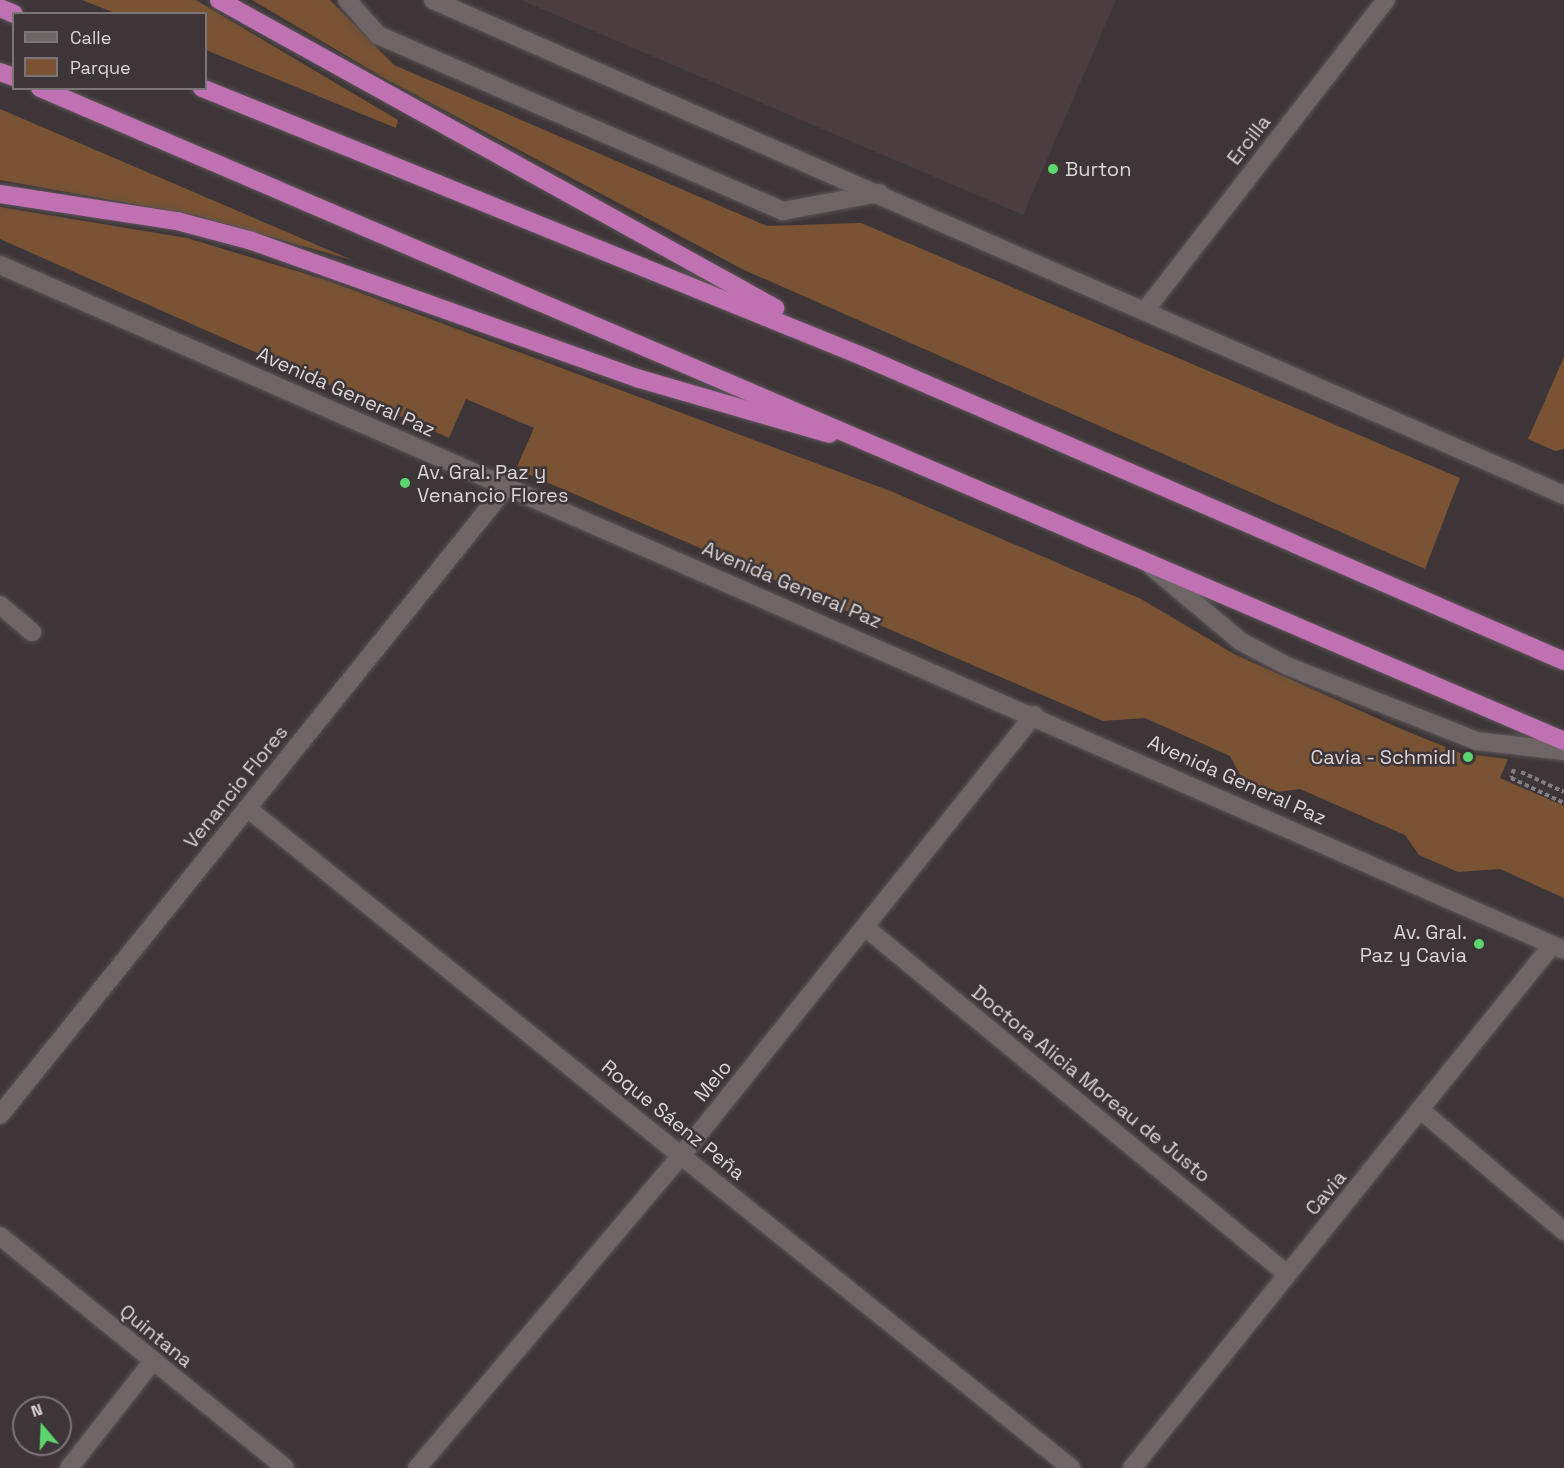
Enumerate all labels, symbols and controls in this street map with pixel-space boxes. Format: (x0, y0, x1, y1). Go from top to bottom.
legend (12, 12, 207, 90)
text: Calle (70, 26, 111, 49)
text: Parque (70, 56, 131, 79)
street label: Ercilla (1222, 110, 1276, 170)
place label: Burton (1065, 157, 1131, 181)
marker: Burton (1046, 162, 1060, 176)
street label: Avenida General Paz (253, 342, 439, 442)
place label: Av. Gral. Paz y Venancio Flores (417, 460, 568, 507)
marker: Av. Gral. Paz y Venancio Flores (398, 476, 412, 490)
street label: Avenida General Paz (699, 536, 885, 634)
street label: Venancio Flores (179, 721, 293, 853)
street label: Avenida General Paz (1144, 730, 1330, 830)
place label: Cavia - Schmidl (1309, 745, 1456, 769)
marker: Cavia - Schmidl (1461, 750, 1475, 764)
place label: Av. Gral. Paz y Cavia (1360, 921, 1467, 968)
marker: Av. Gral. Paz y Cavia (1472, 937, 1486, 951)
street label: Doctora Alicia Moreau de Justo (967, 980, 1215, 1188)
street label: Roque Sáenz Peña (596, 1055, 750, 1185)
street label: Melo (689, 1055, 737, 1107)
street label: Cavia (1300, 1166, 1352, 1220)
street label: Quintana (115, 1299, 197, 1373)
north arrow (12, 1396, 72, 1456)
text: N (28, 1399, 45, 1422)

